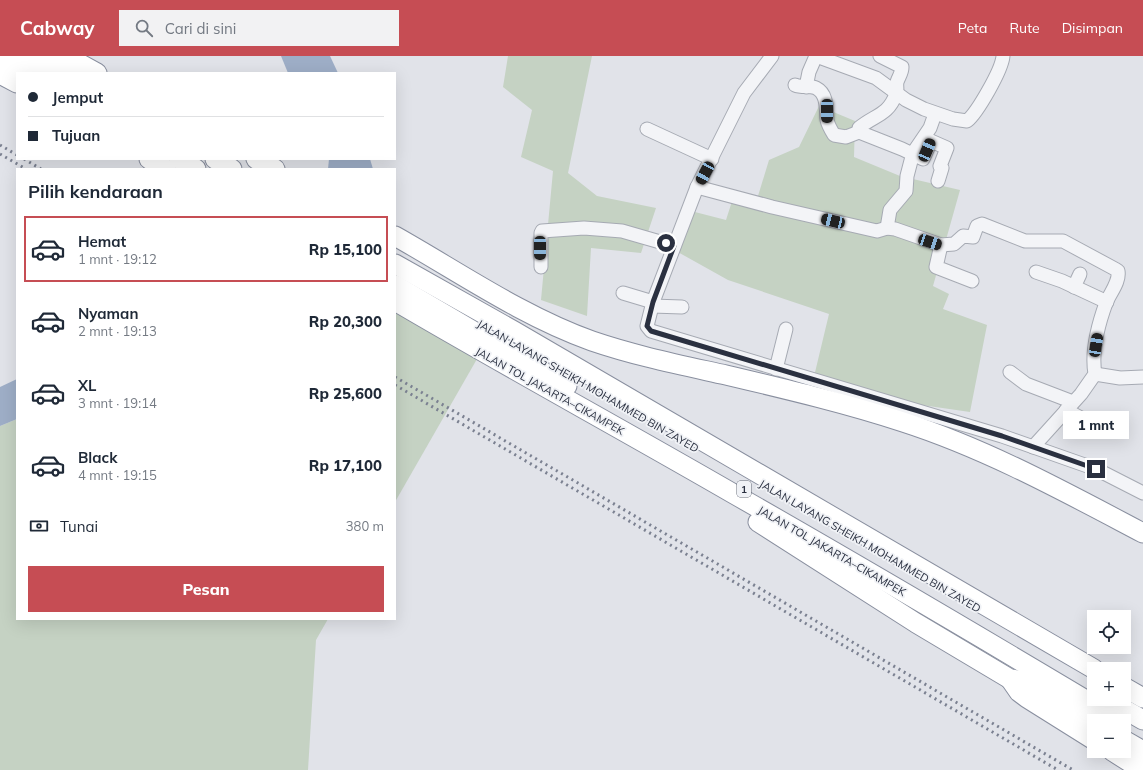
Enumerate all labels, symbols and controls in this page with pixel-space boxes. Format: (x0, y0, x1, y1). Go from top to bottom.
search box (119, 10, 399, 46)
text: Cabway (20, 16, 95, 40)
icon: search (133, 17, 155, 39)
text: Cari di sini (165, 19, 236, 38)
text: Peta (958, 19, 987, 37)
text: Rute (1009, 19, 1040, 37)
text: Disimpan (1062, 19, 1123, 37)
text: Jemput (52, 88, 103, 107)
car (821, 99, 833, 123)
text: Tujuan (52, 126, 100, 145)
car (917, 137, 937, 163)
car (694, 160, 716, 186)
text: Pilih kendaraan (28, 180, 163, 203)
car (820, 212, 846, 230)
icon: car (30, 231, 66, 267)
text: Hemat (78, 232, 126, 251)
car (917, 233, 943, 251)
route start (657, 234, 675, 252)
car (534, 236, 546, 260)
text: Rp 15,100 (309, 240, 382, 259)
text: 1 mnt · 19:12 (78, 251, 157, 267)
icon: car (30, 303, 66, 339)
text: Nyaman (78, 304, 138, 323)
text: Rp 20,300 (309, 312, 382, 331)
street label: JALAN LAYANG SHEIKH MOHAMMED BIN ZAYED (475, 317, 701, 455)
text: 2 mnt · 19:13 (78, 323, 157, 339)
car (1088, 332, 1104, 358)
street label: JALAN TOL JAKARTA–CIKAMPEK (473, 344, 628, 438)
icon: car (30, 375, 66, 411)
text: XL (78, 376, 96, 395)
text: Rp 25,600 (309, 384, 382, 403)
text: 3 mnt · 19:14 (78, 395, 157, 411)
callout: 1 mnt (1063, 411, 1129, 439)
text: 1 mnt (1078, 417, 1114, 433)
icon: car (30, 447, 66, 483)
text: Black (78, 448, 117, 467)
text: Rp 17,100 (309, 456, 382, 475)
route end (1087, 460, 1105, 478)
text: 4 mnt · 19:15 (78, 467, 157, 483)
street label: JALAN LAYANG SHEIKH MOHAMMED BIN ZAYED (757, 477, 983, 615)
road number: 1 (737, 481, 751, 497)
street label: JALAN TOL JAKARTA–CIKAMPEK (756, 503, 909, 600)
icon: cash (28, 515, 50, 537)
text: Tunai (60, 517, 98, 536)
text: 380 m (346, 518, 384, 534)
button: Pesan (28, 566, 384, 612)
map controls (1087, 610, 1131, 758)
button: locate (1087, 610, 1131, 654)
button: + (1087, 662, 1131, 706)
button: − (1087, 714, 1131, 758)

